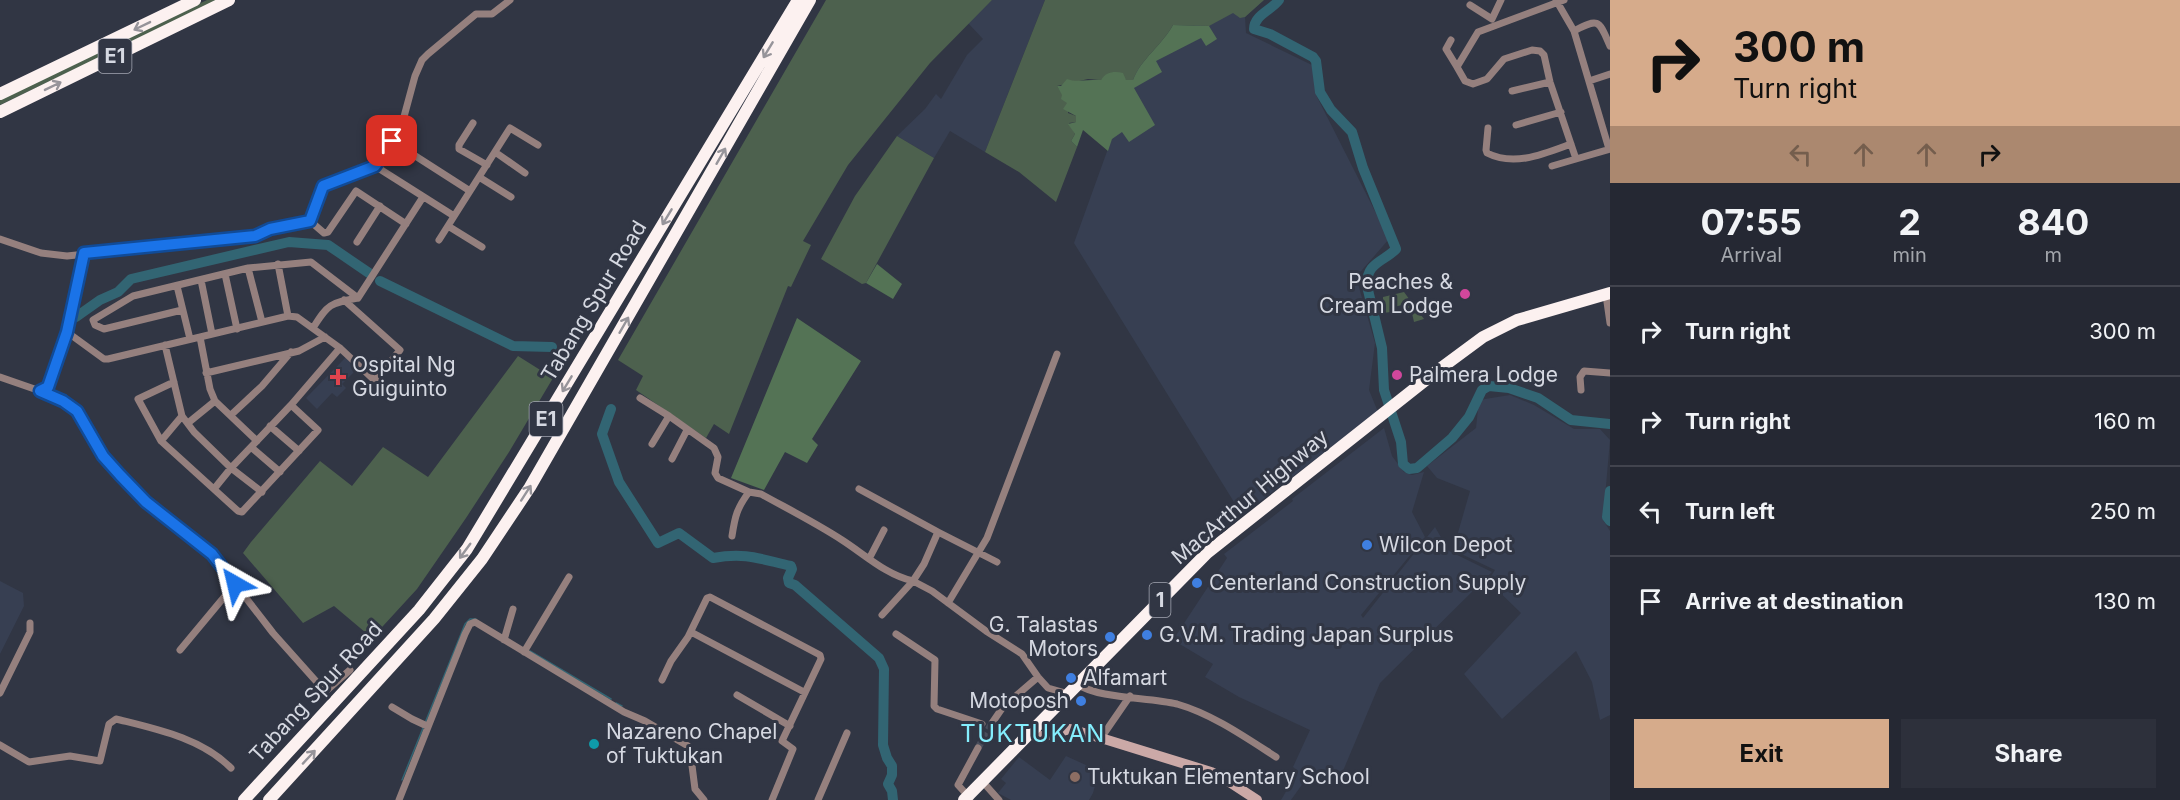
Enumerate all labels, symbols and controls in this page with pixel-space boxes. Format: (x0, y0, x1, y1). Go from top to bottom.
one-way arrow (134, 20, 152, 32)
text: 300 m (1733, 21, 1865, 72)
icon: right (1634, 24, 1712, 102)
road number: E1 (98, 39, 132, 73)
one-way arrow (762, 41, 774, 58)
text: Turn right (1733, 72, 1857, 105)
one-way arrow (43, 80, 61, 92)
pin (366, 115, 417, 166)
icon: arrive (375, 124, 408, 157)
icon: left (1784, 138, 1817, 171)
icon: ahead (1847, 138, 1880, 171)
icon: ahead (1910, 138, 1943, 171)
icon: right (1973, 138, 2006, 171)
one-way arrow (715, 148, 727, 165)
text: 07:55 (1701, 200, 1802, 244)
text: 2 (1898, 200, 1921, 244)
text: 840 (2017, 200, 2089, 244)
one-way arrow (661, 208, 673, 225)
street label: Tabang Spur Road (536, 216, 651, 386)
text: Arrival (1720, 243, 1782, 267)
text: min (1893, 243, 1927, 267)
text: m (2045, 243, 2062, 267)
place label: Peaches & Cream Lodge (1319, 269, 1453, 318)
marker: Peaches & Cream Lodge (1458, 287, 1472, 301)
icon: right (1634, 315, 1667, 348)
one-way arrow (618, 317, 630, 334)
text: Turn right (1685, 318, 1791, 344)
text: 300 m (2089, 318, 2156, 344)
place label: Ospital Ng Guiguinto (352, 352, 456, 401)
place label: Palmera Lodge (1409, 362, 1558, 387)
marker: Ospital Ng Guiguinto (329, 368, 347, 386)
marker: Palmera Lodge (1390, 368, 1404, 382)
one-way arrow (561, 375, 573, 392)
road number: E1 (530, 402, 562, 436)
icon: right (1634, 405, 1667, 438)
text: Turn right (1685, 408, 1791, 434)
text: 160 m (2094, 408, 2156, 434)
street label: MacArthur Highway (1166, 424, 1333, 569)
one-way arrow (520, 485, 532, 502)
icon: left (1634, 495, 1667, 528)
text: Turn left (1685, 498, 1775, 524)
text: 250 m (2090, 498, 2156, 524)
place label: Wilcon Depot (1379, 532, 1513, 557)
marker: Wilcon Depot (1360, 538, 1374, 552)
one-way arrow (459, 542, 471, 558)
position arrow (203, 552, 267, 616)
place label: Centerland Construction Supply (1209, 570, 1526, 595)
marker: Centerland Construction Supply (1190, 576, 1204, 590)
road number: 1 (1150, 583, 1170, 617)
icon: arrive (1634, 585, 1667, 618)
text: Arrive at destination (1685, 588, 1904, 614)
text: 130 m (2094, 588, 2156, 614)
place label: G. Talastas Motors (989, 612, 1098, 661)
street label: Tabang Spur Road (244, 616, 387, 767)
place label: G.V.M. Trading Japan Surplus (1159, 622, 1454, 647)
marker: G.V.M. Trading Japan Surplus (1140, 628, 1154, 642)
marker: G. Talastas Motors (1103, 630, 1117, 644)
place label: Alfamart (1083, 665, 1167, 690)
marker: Alfamart (1064, 671, 1078, 685)
place label: Motoposh (969, 688, 1069, 713)
marker: Motoposh (1074, 694, 1088, 708)
place label: Nazareno Chapel of Tuktukan (606, 719, 777, 768)
district label: TUKTUKAN (960, 719, 1106, 748)
button: Exit (1634, 719, 1889, 788)
button: Share (1901, 719, 2156, 788)
marker: Nazareno Chapel of Tuktukan (587, 737, 601, 751)
one-way arrow (302, 750, 316, 765)
place label: Tuktukan Elementary School (1087, 764, 1370, 789)
marker: Tuktukan Elementary School (1068, 770, 1082, 784)

